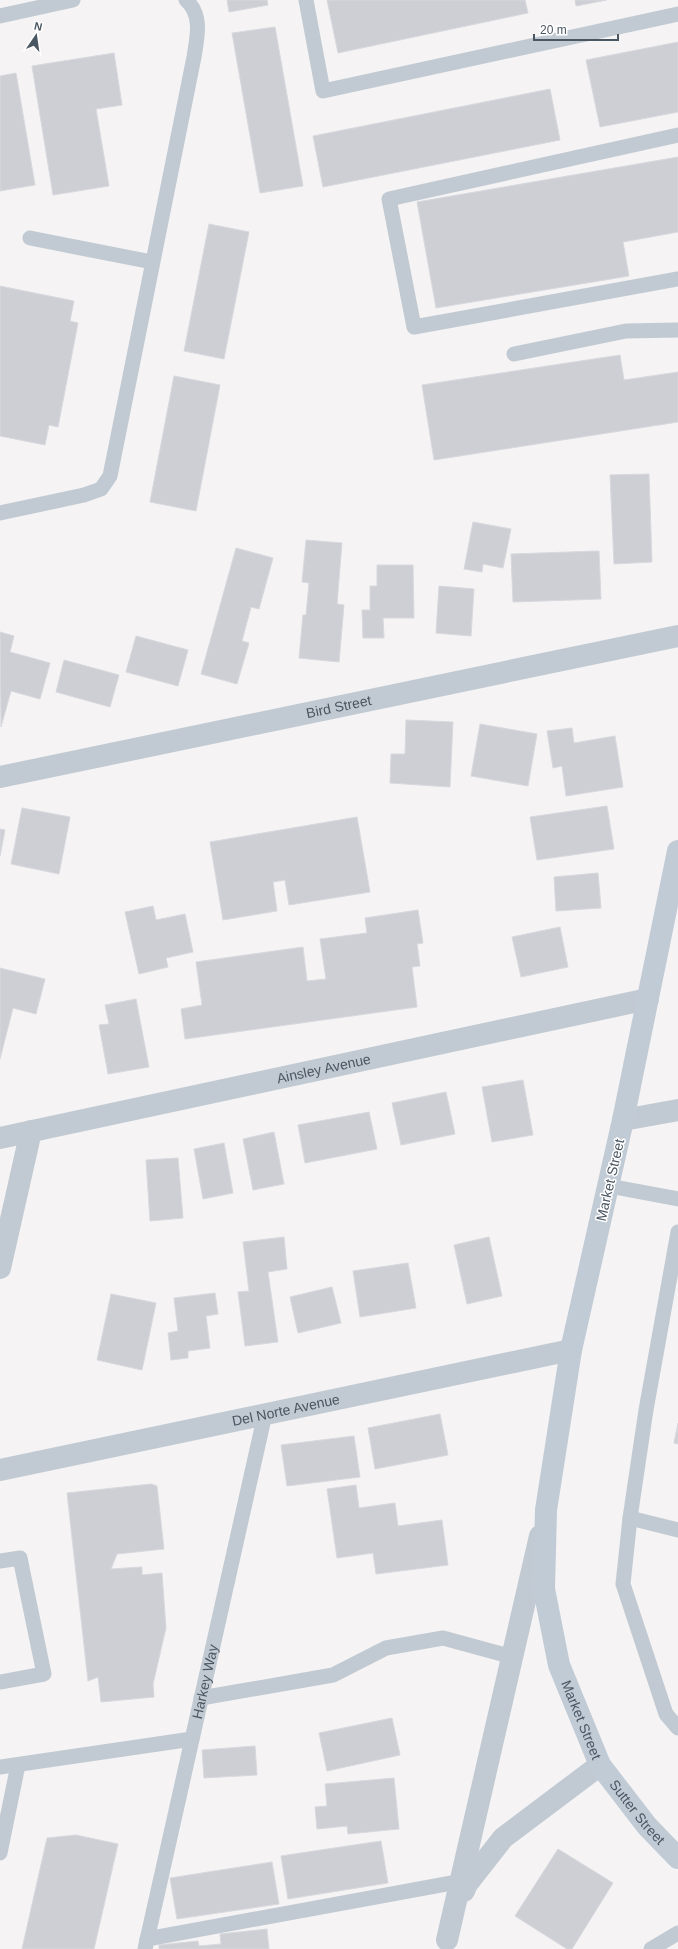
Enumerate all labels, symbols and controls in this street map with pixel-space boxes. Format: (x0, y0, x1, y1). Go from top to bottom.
north arrow (16, 16, 56, 56)
scale bar (534, 16, 618, 42)
text: N (33, 20, 44, 33)
text: 20 m (540, 23, 567, 37)
street label: Bird Street (305, 692, 373, 721)
street label: Ainsley Avenue (275, 1051, 372, 1086)
street label: Market Street (593, 1137, 627, 1223)
street label: Del Norte Avenue (230, 1391, 341, 1429)
street label: Harkey Way (189, 1643, 221, 1720)
street label: Market Street (558, 1678, 605, 1762)
street label: Sutter Street (606, 1777, 668, 1848)

